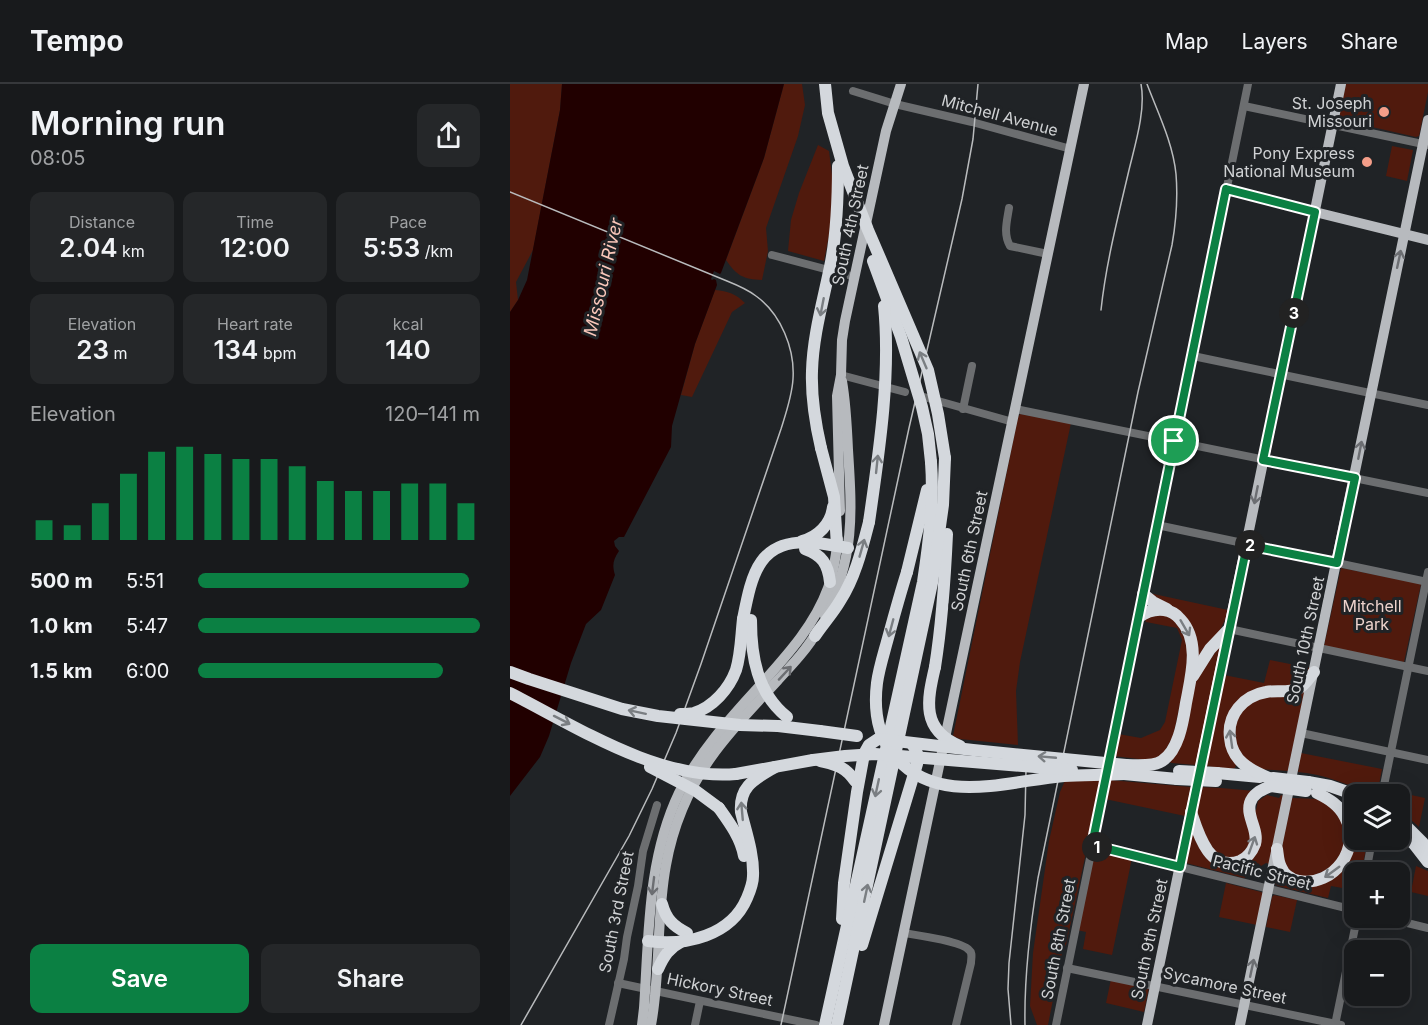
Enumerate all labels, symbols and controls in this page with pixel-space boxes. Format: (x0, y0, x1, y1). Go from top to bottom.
text: Tempo (30, 24, 124, 58)
text: Map (1165, 29, 1209, 54)
text: Layers (1242, 29, 1308, 54)
text: Share (1341, 29, 1398, 54)
street label: Mitchell Avenue (940, 90, 1060, 140)
place label: St. Joseph Missouri (1292, 93, 1372, 131)
text: Morning run (30, 103, 225, 143)
button: share (417, 104, 480, 167)
marker: St. Joseph Missouri (1377, 105, 1391, 119)
place label: Pony Express National Museum (1223, 143, 1355, 181)
text: 08:05 (30, 146, 86, 170)
marker: Pony Express National Museum (1360, 155, 1374, 169)
street label: South 4th Street (827, 163, 873, 287)
text: Distance (69, 212, 135, 232)
text: Time (236, 212, 274, 232)
text: Pace (389, 212, 427, 232)
water label: Missouri River (579, 215, 627, 338)
text: 2.04 (59, 232, 117, 263)
text: 12:00 (220, 232, 290, 263)
text: 5:53 (363, 232, 420, 263)
text: km (117, 241, 145, 261)
text: /km (420, 241, 453, 261)
one-way arrow (1394, 249, 1405, 269)
one-way arrow (816, 297, 827, 317)
pin: 3 (1279, 298, 1309, 328)
text: 3 (1289, 303, 1299, 323)
text: Elevation (68, 314, 136, 334)
text: Heart rate (217, 314, 293, 334)
text: kcal (393, 314, 423, 334)
text: 23 (76, 334, 109, 365)
text: 134 (214, 334, 258, 365)
text: 140 (385, 334, 431, 365)
text: m (109, 343, 128, 363)
text: bpm (258, 343, 296, 363)
one-way arrow (917, 352, 928, 370)
text: Elevation (30, 402, 116, 426)
text: 120–141 m (385, 402, 480, 426)
pin (1148, 415, 1199, 466)
icon: arrive (1157, 424, 1190, 457)
one-way arrow (1355, 440, 1366, 460)
one-way arrow (872, 455, 883, 475)
one-way arrow (1250, 485, 1261, 505)
street label: South 6th Street (946, 489, 992, 613)
pin: 2 (1235, 530, 1265, 560)
text: 2 (1245, 535, 1255, 555)
one-way arrow (857, 539, 868, 558)
text: 500 m (30, 569, 93, 593)
text: 5:51 (126, 569, 164, 593)
street label: South 10th Street (1282, 574, 1328, 706)
park label: Mitchell Park (1342, 596, 1402, 634)
text: 1.0 km (30, 614, 93, 638)
text: 5:47 (126, 614, 168, 638)
one-way arrow (885, 618, 896, 637)
one-way arrow (1179, 619, 1191, 636)
text: 1.5 km (30, 659, 93, 683)
text: 6:00 (126, 659, 169, 683)
one-way arrow (777, 666, 791, 681)
one-way arrow (628, 706, 647, 717)
one-way arrow (553, 714, 570, 726)
one-way arrow (1225, 730, 1236, 750)
one-way arrow (1037, 751, 1057, 762)
one-way arrow (871, 778, 883, 797)
map controls (1344, 784, 1410, 1006)
button: layers (1344, 784, 1410, 850)
one-way arrow (736, 802, 747, 821)
pin: 1 (1082, 832, 1112, 862)
text: 1 (1094, 837, 1100, 857)
one-way arrow (1247, 837, 1258, 855)
street label: South 3rd Street (594, 849, 638, 975)
street label: Pacific Street (1211, 850, 1313, 894)
button: + (1344, 862, 1410, 928)
one-way arrow (1324, 866, 1340, 878)
one-way arrow (647, 875, 658, 895)
street label: South 8th Street (1036, 877, 1080, 1001)
street label: South 9th Street (1126, 877, 1172, 1001)
one-way arrow (860, 884, 872, 903)
button: − (1344, 940, 1410, 1006)
button: Save (30, 944, 249, 1013)
button: Share (261, 944, 480, 1013)
one-way arrow (1247, 958, 1258, 978)
street label: Sycamore Street (1162, 962, 1288, 1008)
street label: Hickory Street (665, 968, 775, 1010)

